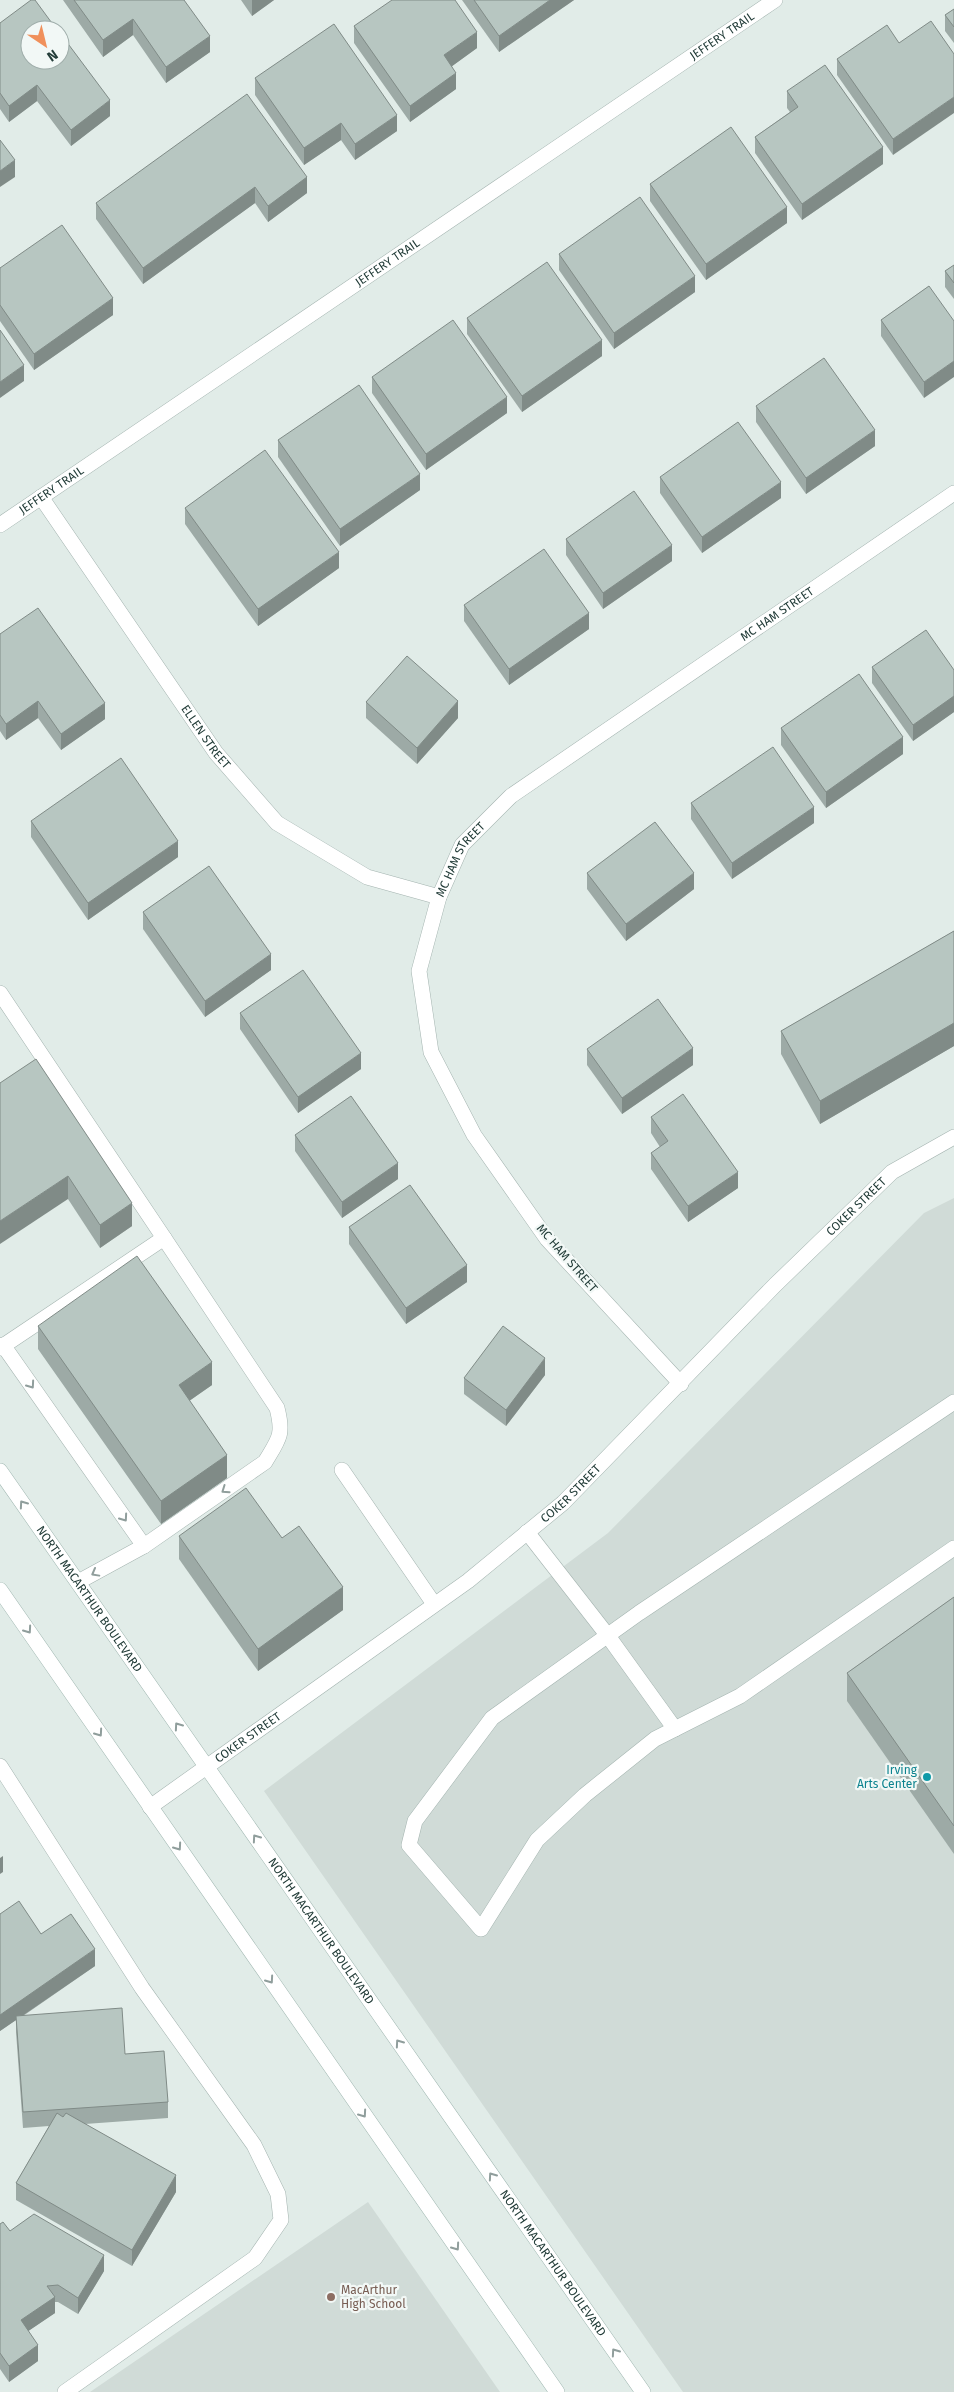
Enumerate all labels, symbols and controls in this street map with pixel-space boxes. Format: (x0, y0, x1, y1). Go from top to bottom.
street label: JEFFERY TRAIL (687, 9, 757, 63)
north arrow (20, 20, 70, 70)
text: N (43, 46, 61, 65)
street label: JEFFERY TRAIL (352, 236, 422, 289)
street label: JEFFERY TRAIL (16, 463, 86, 517)
street label: MC HAM STREET (738, 584, 817, 644)
street label: ELLEN STREET (178, 702, 234, 772)
street label: MC HAM STREET (433, 819, 488, 899)
street label: COKER STREET (823, 1174, 890, 1239)
street label: MC HAM STREET (534, 1221, 601, 1295)
one-way arrow (25, 1379, 34, 1389)
street label: COKER STREET (538, 1461, 604, 1525)
one-way arrow (221, 1484, 231, 1493)
one-way arrow (20, 1500, 29, 1510)
one-way arrow (119, 1512, 127, 1521)
street label: NORTH MACARTHUR BOULEVARD (33, 1523, 145, 1675)
one-way arrow (92, 1566, 101, 1576)
one-way arrow (22, 1624, 31, 1634)
street label: COKER STREET (212, 1709, 284, 1766)
one-way arrow (175, 1723, 184, 1732)
one-way arrow (93, 1727, 102, 1737)
place label: Irving Arts Center (857, 1763, 918, 1791)
marker: Irving Arts Center (921, 1771, 933, 1783)
one-way arrow (253, 1834, 262, 1843)
one-way arrow (172, 1841, 180, 1850)
street label: NORTH MACARTHUR BOULEVARD (265, 1855, 377, 2007)
one-way arrow (264, 1974, 273, 1984)
one-way arrow (396, 2039, 405, 2048)
one-way arrow (357, 2108, 366, 2117)
one-way arrow (489, 2172, 498, 2182)
street label: NORTH MACARTHUR BOULEVARD (497, 2187, 609, 2339)
one-way arrow (450, 2241, 459, 2251)
place label: MacArthur High School (341, 2283, 406, 2311)
marker: MacArthur High School (325, 2291, 337, 2303)
one-way arrow (612, 2348, 621, 2358)

